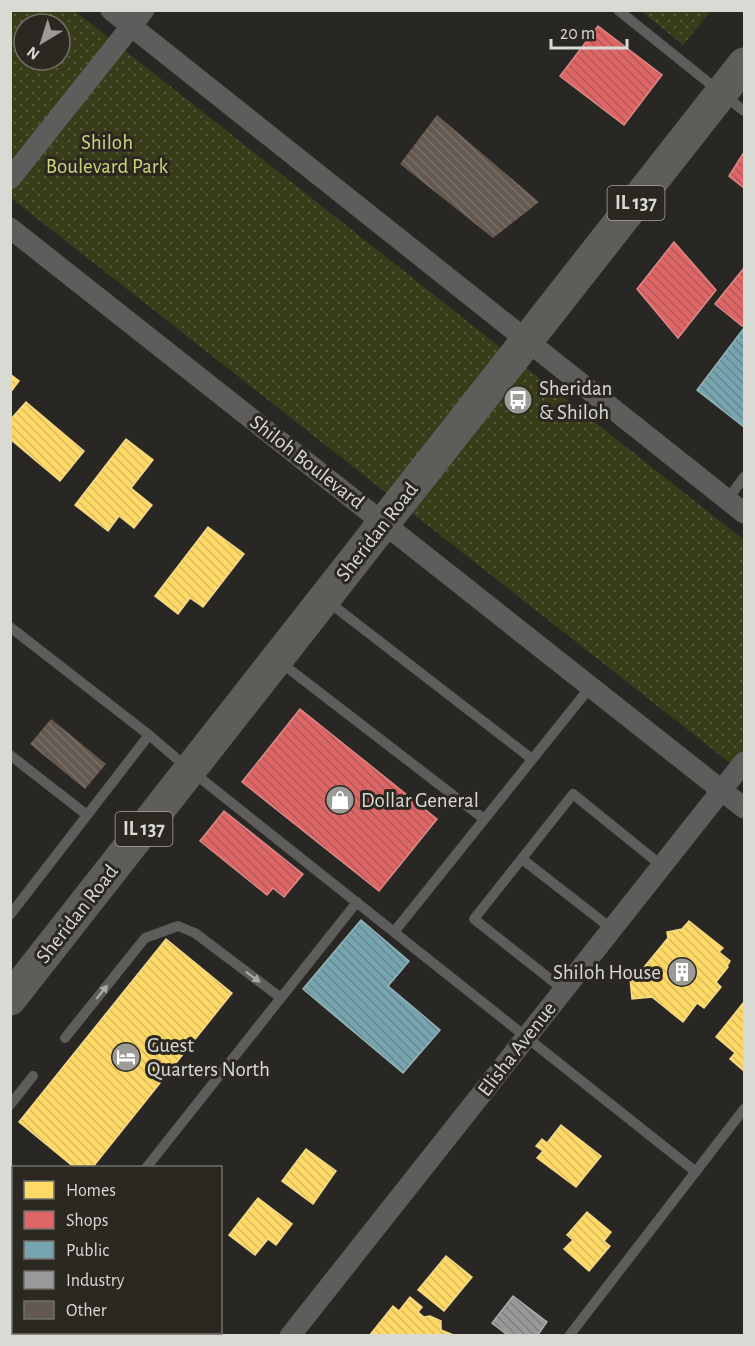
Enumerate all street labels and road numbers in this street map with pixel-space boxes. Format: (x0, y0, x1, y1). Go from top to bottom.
road number: IL 137 (608, 186, 664, 220)
street label: Shiloh Boulevard (246, 411, 368, 513)
street label: Sheridan Road (332, 479, 422, 585)
road number: IL 137 (116, 812, 172, 846)
street label: Sheridan Road (32, 861, 122, 967)
street label: Elisha Avenue (474, 998, 560, 1100)

